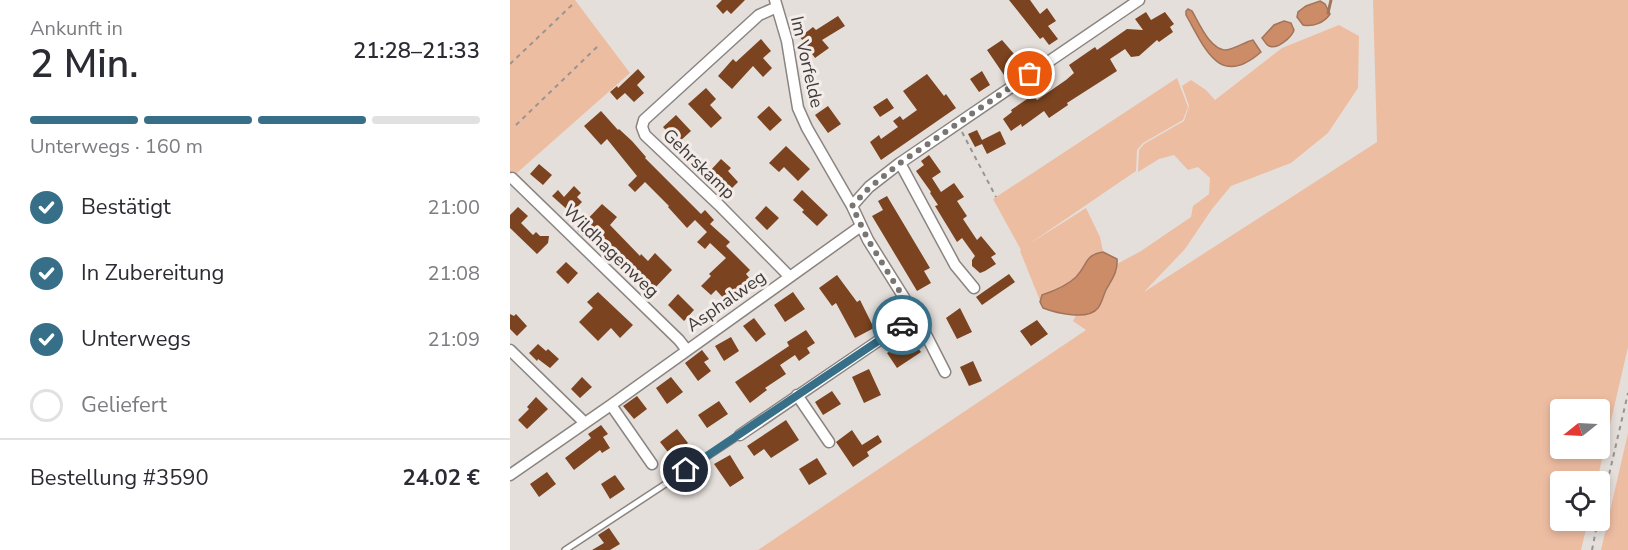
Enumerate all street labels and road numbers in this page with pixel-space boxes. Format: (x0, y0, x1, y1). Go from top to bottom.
street label: Im Vorfelde (785, 14, 829, 110)
street label: Gehrskamp (657, 123, 741, 205)
street label: Wildhagenweg (558, 199, 664, 303)
street label: Asphalweg (681, 265, 771, 337)

